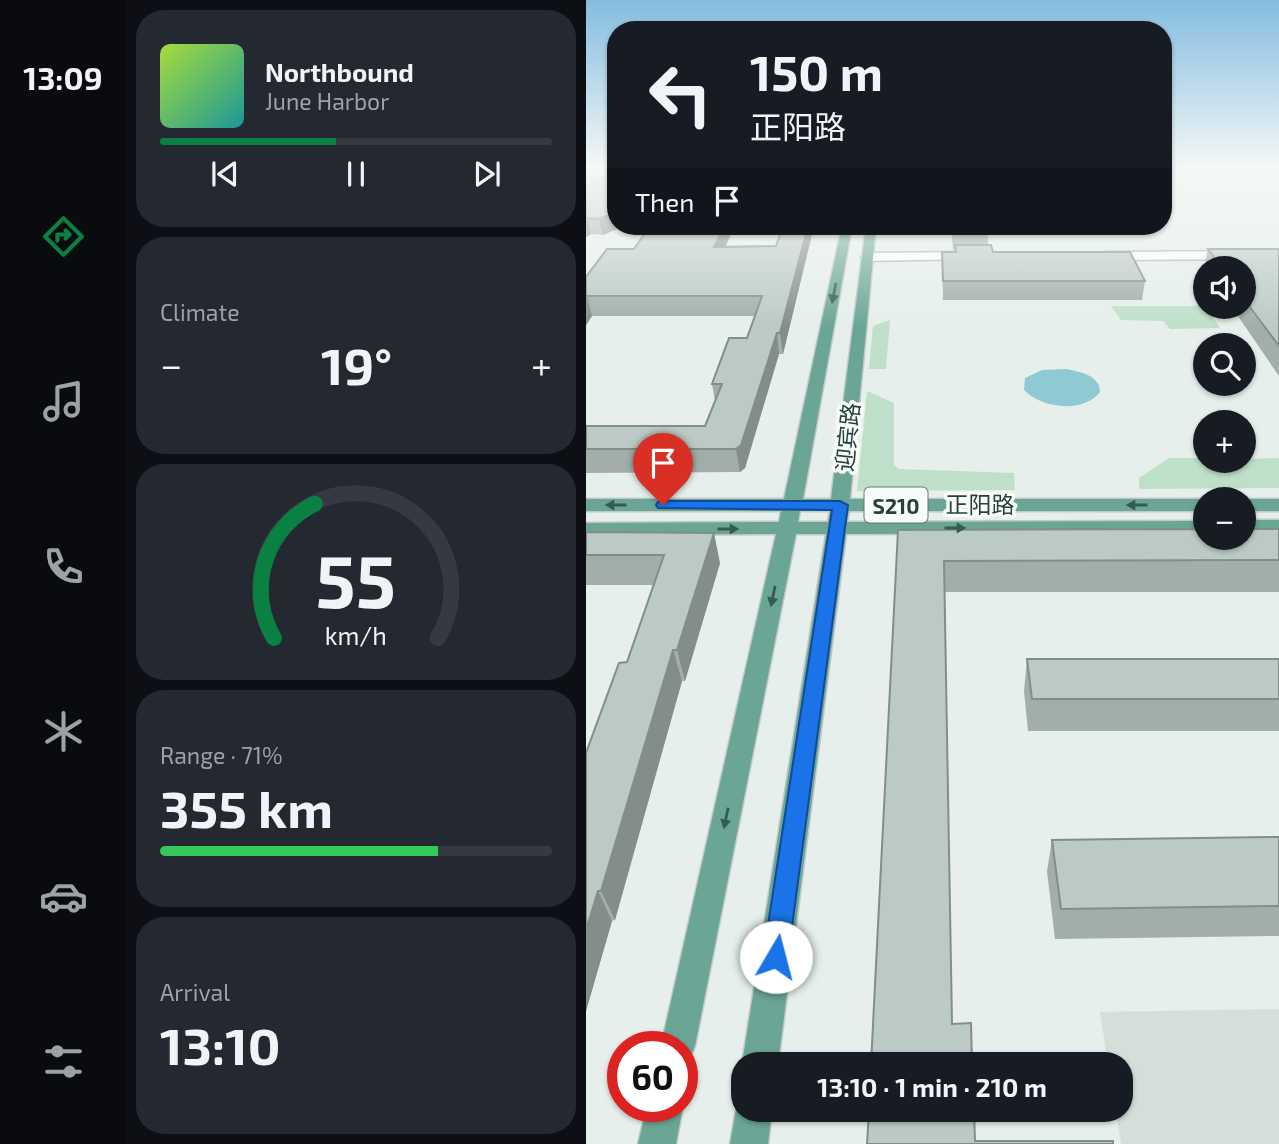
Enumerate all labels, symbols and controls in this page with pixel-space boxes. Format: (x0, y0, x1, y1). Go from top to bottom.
text: 150 m (750, 42, 883, 101)
icon: left (635, 49, 726, 140)
text: Northbound (265, 56, 414, 87)
text: 13:09 (23, 58, 103, 96)
text: June Harbor (265, 87, 389, 115)
text: 正阳路 (750, 107, 846, 145)
icon: previous (206, 155, 244, 193)
icon: pause (337, 155, 375, 193)
icon: next (468, 155, 506, 193)
icon: arrive (708, 182, 746, 220)
text: Then (635, 186, 694, 217)
icon: directions (39, 212, 88, 261)
map controls (1193, 256, 1256, 550)
button: sound (1193, 256, 1256, 319)
one-way arrow (828, 282, 839, 304)
text: Climate (160, 298, 240, 326)
text: 19° (321, 333, 392, 395)
button: search (1193, 333, 1256, 396)
text: − (160, 341, 182, 387)
text: + (531, 341, 552, 387)
icon: music (39, 377, 88, 426)
street label: 迎宾路 (829, 401, 865, 473)
button: + (1193, 410, 1256, 473)
pin (633, 433, 693, 505)
icon: arrive (644, 444, 682, 482)
button: − (1193, 487, 1256, 550)
road number: S210 (864, 488, 928, 522)
street label: 正阳路 (946, 490, 1015, 518)
one-way arrow (605, 499, 627, 511)
one-way arrow (1126, 499, 1148, 511)
one-way arrow (944, 522, 966, 534)
one-way arrow (717, 523, 739, 535)
text: 55 (316, 535, 396, 623)
icon: phone (39, 542, 88, 591)
one-way arrow (767, 585, 778, 607)
text: km/h (325, 620, 387, 650)
icon: climate (39, 707, 88, 756)
text: Range · 71% (160, 741, 282, 769)
text: 355 km (160, 776, 333, 838)
one-way arrow (720, 807, 731, 829)
icon: car (39, 872, 88, 921)
position arrow (739, 920, 813, 994)
text: Arrival (160, 978, 230, 1006)
text: 13:10 (160, 1013, 281, 1075)
speed limit sign: 60 (607, 1031, 698, 1122)
icon: filters (39, 1037, 88, 1086)
text: 13:10 · 1 min · 210 m (817, 1071, 1047, 1102)

